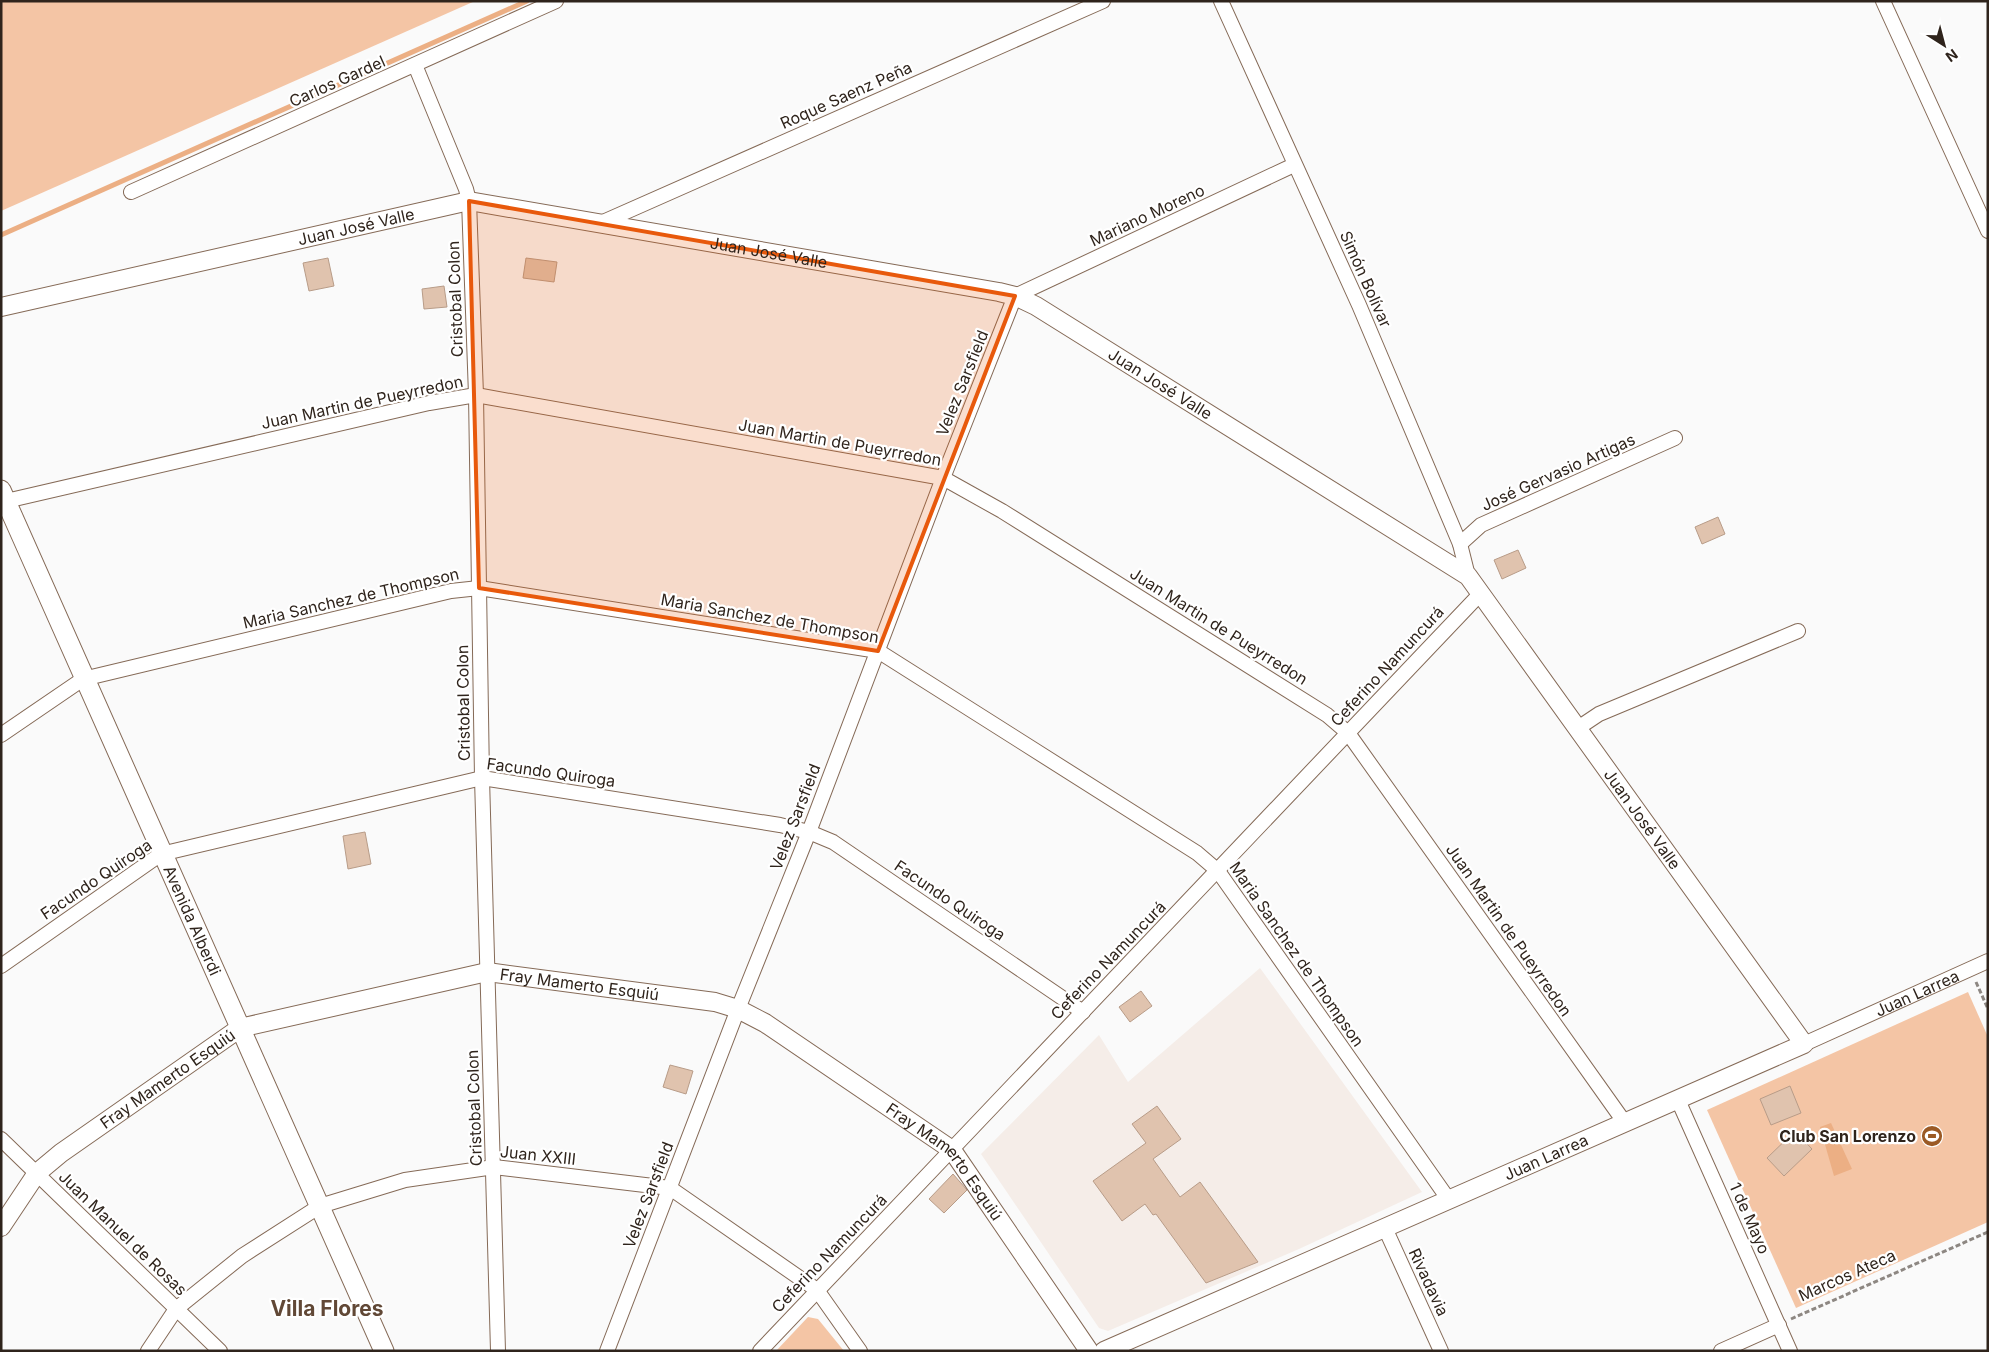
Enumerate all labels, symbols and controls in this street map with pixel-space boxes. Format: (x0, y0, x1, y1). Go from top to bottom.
north arrow (1919, 20, 1969, 70)
text: N (1943, 46, 1961, 66)
street label: Carlos Gardel (286, 51, 388, 111)
street label: Roque Saenz Peña (777, 57, 915, 133)
street label: Mariano Moreno (1086, 180, 1208, 250)
street label: Juan José Valle (296, 204, 416, 249)
street label: Simón Bolívar (1336, 228, 1396, 330)
street label: Juan José Valle (708, 233, 829, 272)
street label: Cristobal Colon (443, 240, 467, 358)
street label: Velez Sarsfield (932, 327, 992, 439)
street label: Juan José Valle (1105, 344, 1216, 424)
street label: Juan Martin de Pueyrredon (259, 371, 465, 433)
street label: Juan Martin de Pueyrredon (737, 414, 943, 470)
street label: José Gervasio Artigas (1478, 429, 1638, 515)
street label: Maria Sanchez de Thompson (241, 563, 461, 633)
street label: Juan Martin de Pueyrredon (1126, 563, 1312, 689)
street label: Maria Sanchez de Thompson (659, 589, 881, 647)
street label: Ceferino Namuncurá (1326, 602, 1448, 730)
street label: Cristobal Colon (452, 645, 474, 761)
street label: Facundo Quiroga (485, 753, 617, 791)
street label: Velez Sarsfield (766, 761, 824, 873)
street label: Juan José Valle (1600, 765, 1685, 873)
street label: Facundo Quiroga (37, 834, 155, 924)
street label: Juan Martin de Pueyrredon (1442, 840, 1576, 1020)
street label: Facundo Quiroga (891, 855, 1009, 945)
street label: Maria Sanchez de Thompson (1225, 858, 1369, 1050)
street label: Avenida Alberdi (159, 862, 226, 978)
street label: Ceferino Namuncurá (1046, 897, 1170, 1023)
street label: Fray Mamerto Esquiú (499, 964, 660, 1005)
street label: Juan Larrea (1872, 965, 1962, 1021)
street label: Fray Mamerto Esquiú (96, 1025, 239, 1133)
street label: Cristobal Colon (462, 1049, 486, 1167)
street label: Fray Mamerto Esquiú (882, 1098, 1007, 1224)
sports icon: Club San Lorenzo (1920, 1124, 1944, 1148)
place label: Club San Lorenzo (1779, 1126, 1916, 1146)
street label: Juan Larrea (1501, 1130, 1591, 1184)
street label: Velez Sarsfield (619, 1139, 677, 1251)
street label: Juan XXIII (499, 1141, 577, 1169)
street label: Juan Manuel de Rosas (55, 1167, 191, 1299)
street label: 1 de Mayo (1725, 1179, 1775, 1257)
street label: Ceferino Namuncurá (767, 1190, 891, 1316)
street label: Rivadavia (1405, 1245, 1453, 1319)
street label: Marcos Ateca (1795, 1245, 1899, 1305)
district label: Villa Flores (270, 1296, 384, 1321)

